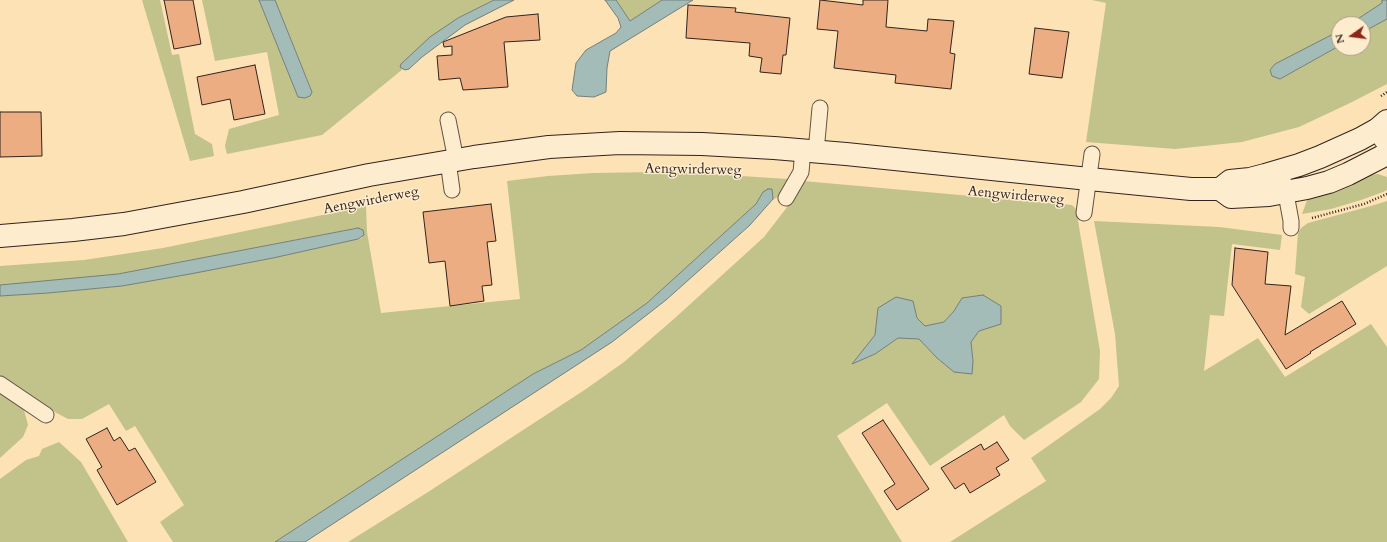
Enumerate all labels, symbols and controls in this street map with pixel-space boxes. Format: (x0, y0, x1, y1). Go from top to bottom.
north arrow (1331, 16, 1371, 56)
text: N (1331, 32, 1348, 45)
street label: Aengwirderweg (644, 161, 742, 179)
street label: Aengwirderweg (967, 183, 1065, 209)
street label: Aengwirderweg (322, 184, 420, 218)

